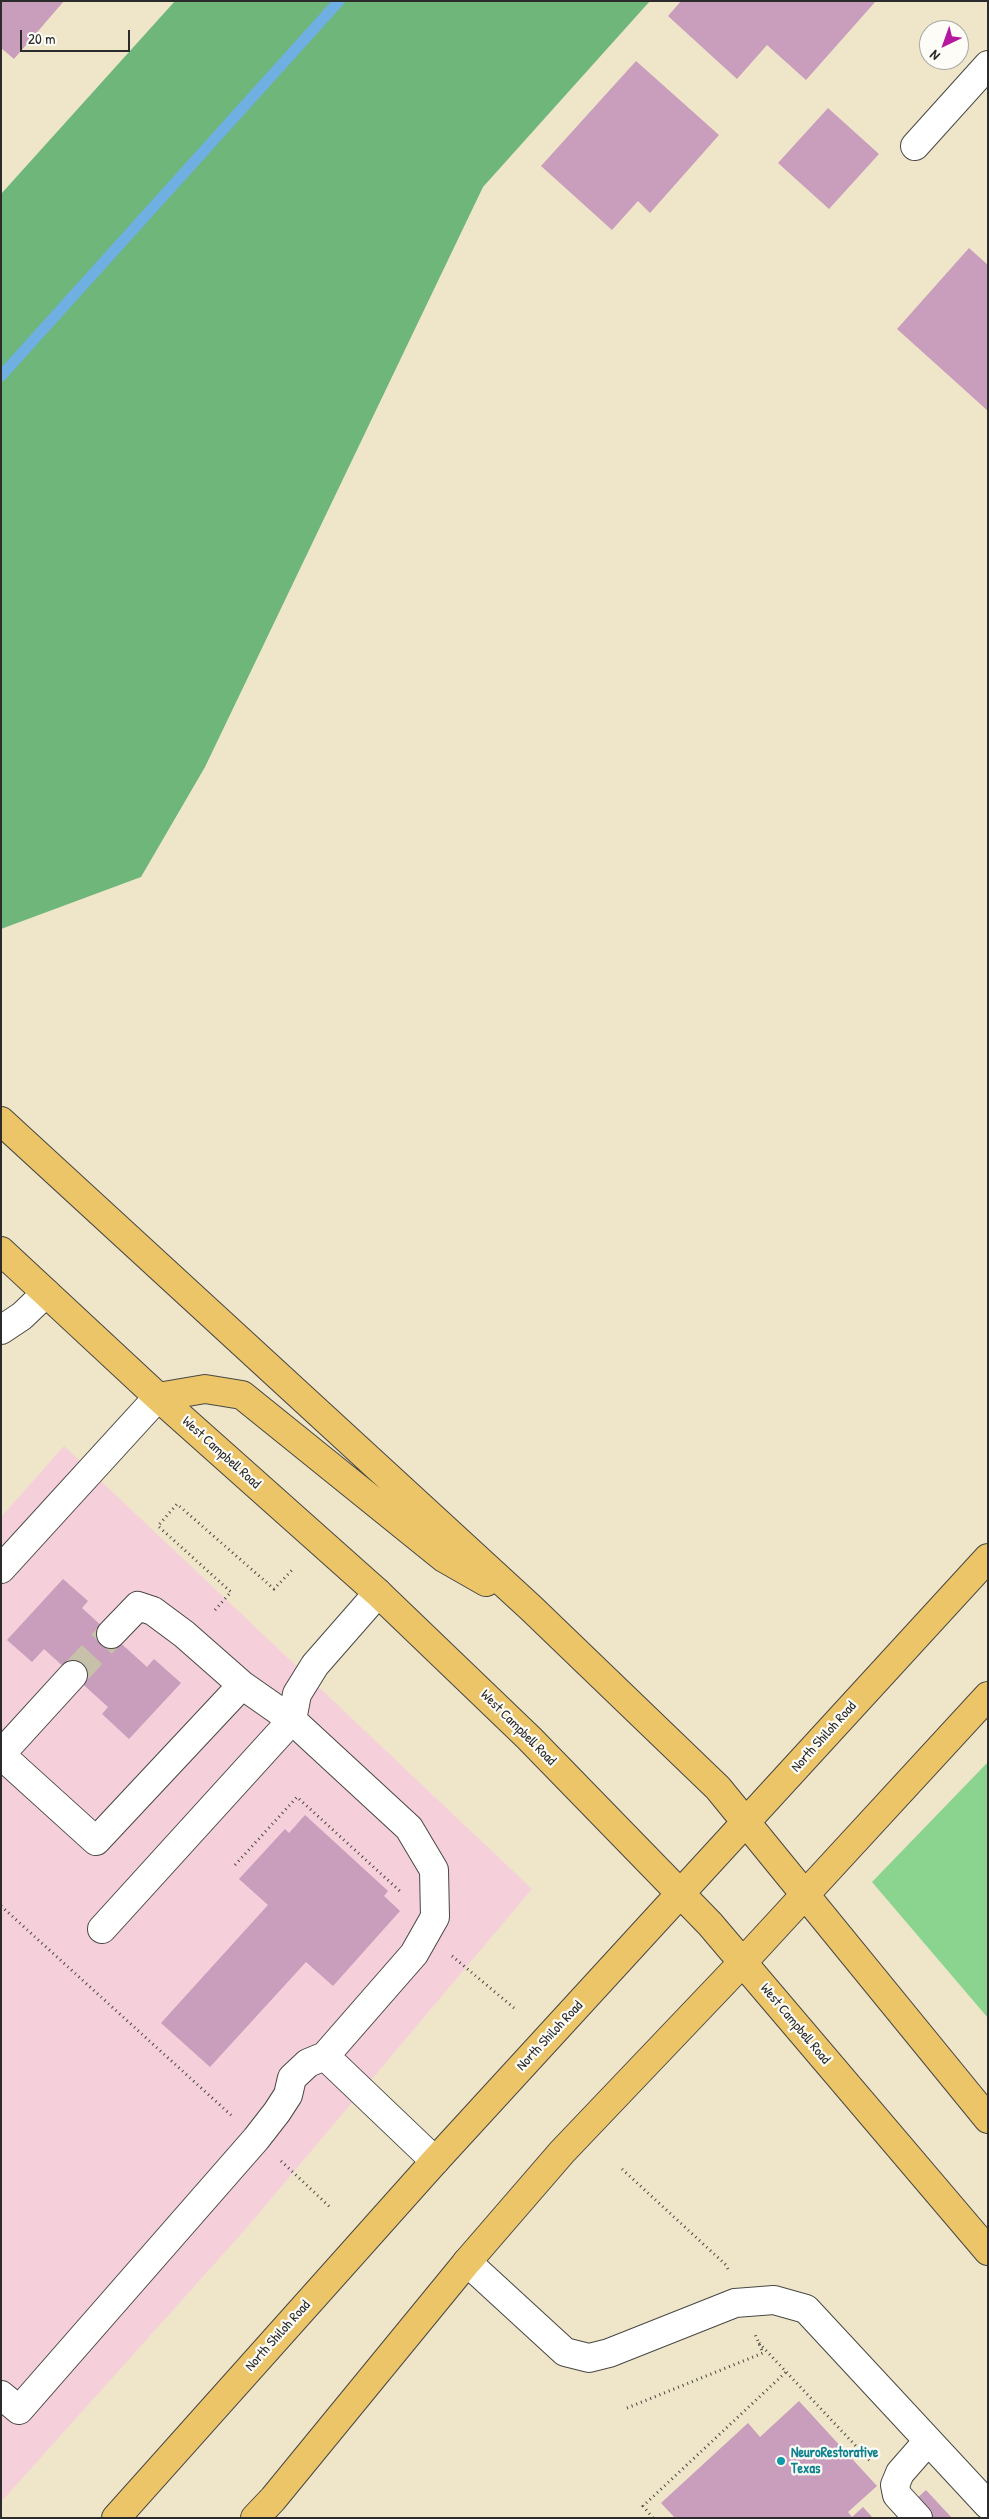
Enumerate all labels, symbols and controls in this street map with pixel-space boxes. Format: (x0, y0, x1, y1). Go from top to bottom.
scale bar (22, 20, 132, 52)
north arrow (919, 20, 969, 70)
text: 20 m (28, 28, 55, 49)
text: N (925, 46, 943, 65)
street label: West Campbell Road (178, 1413, 264, 1493)
street label: West Campbell Road (477, 1687, 559, 1769)
street label: North Shiloh Road (788, 1698, 860, 1776)
street label: West Campbell Road (756, 1980, 834, 2068)
street label: North Shiloh Road (513, 1998, 587, 2074)
street label: North Shiloh Road (242, 2297, 314, 2375)
place label: NeuroRestorative Texas (791, 2445, 878, 2478)
marker: NeuroRestorative Texas (775, 2455, 787, 2467)

